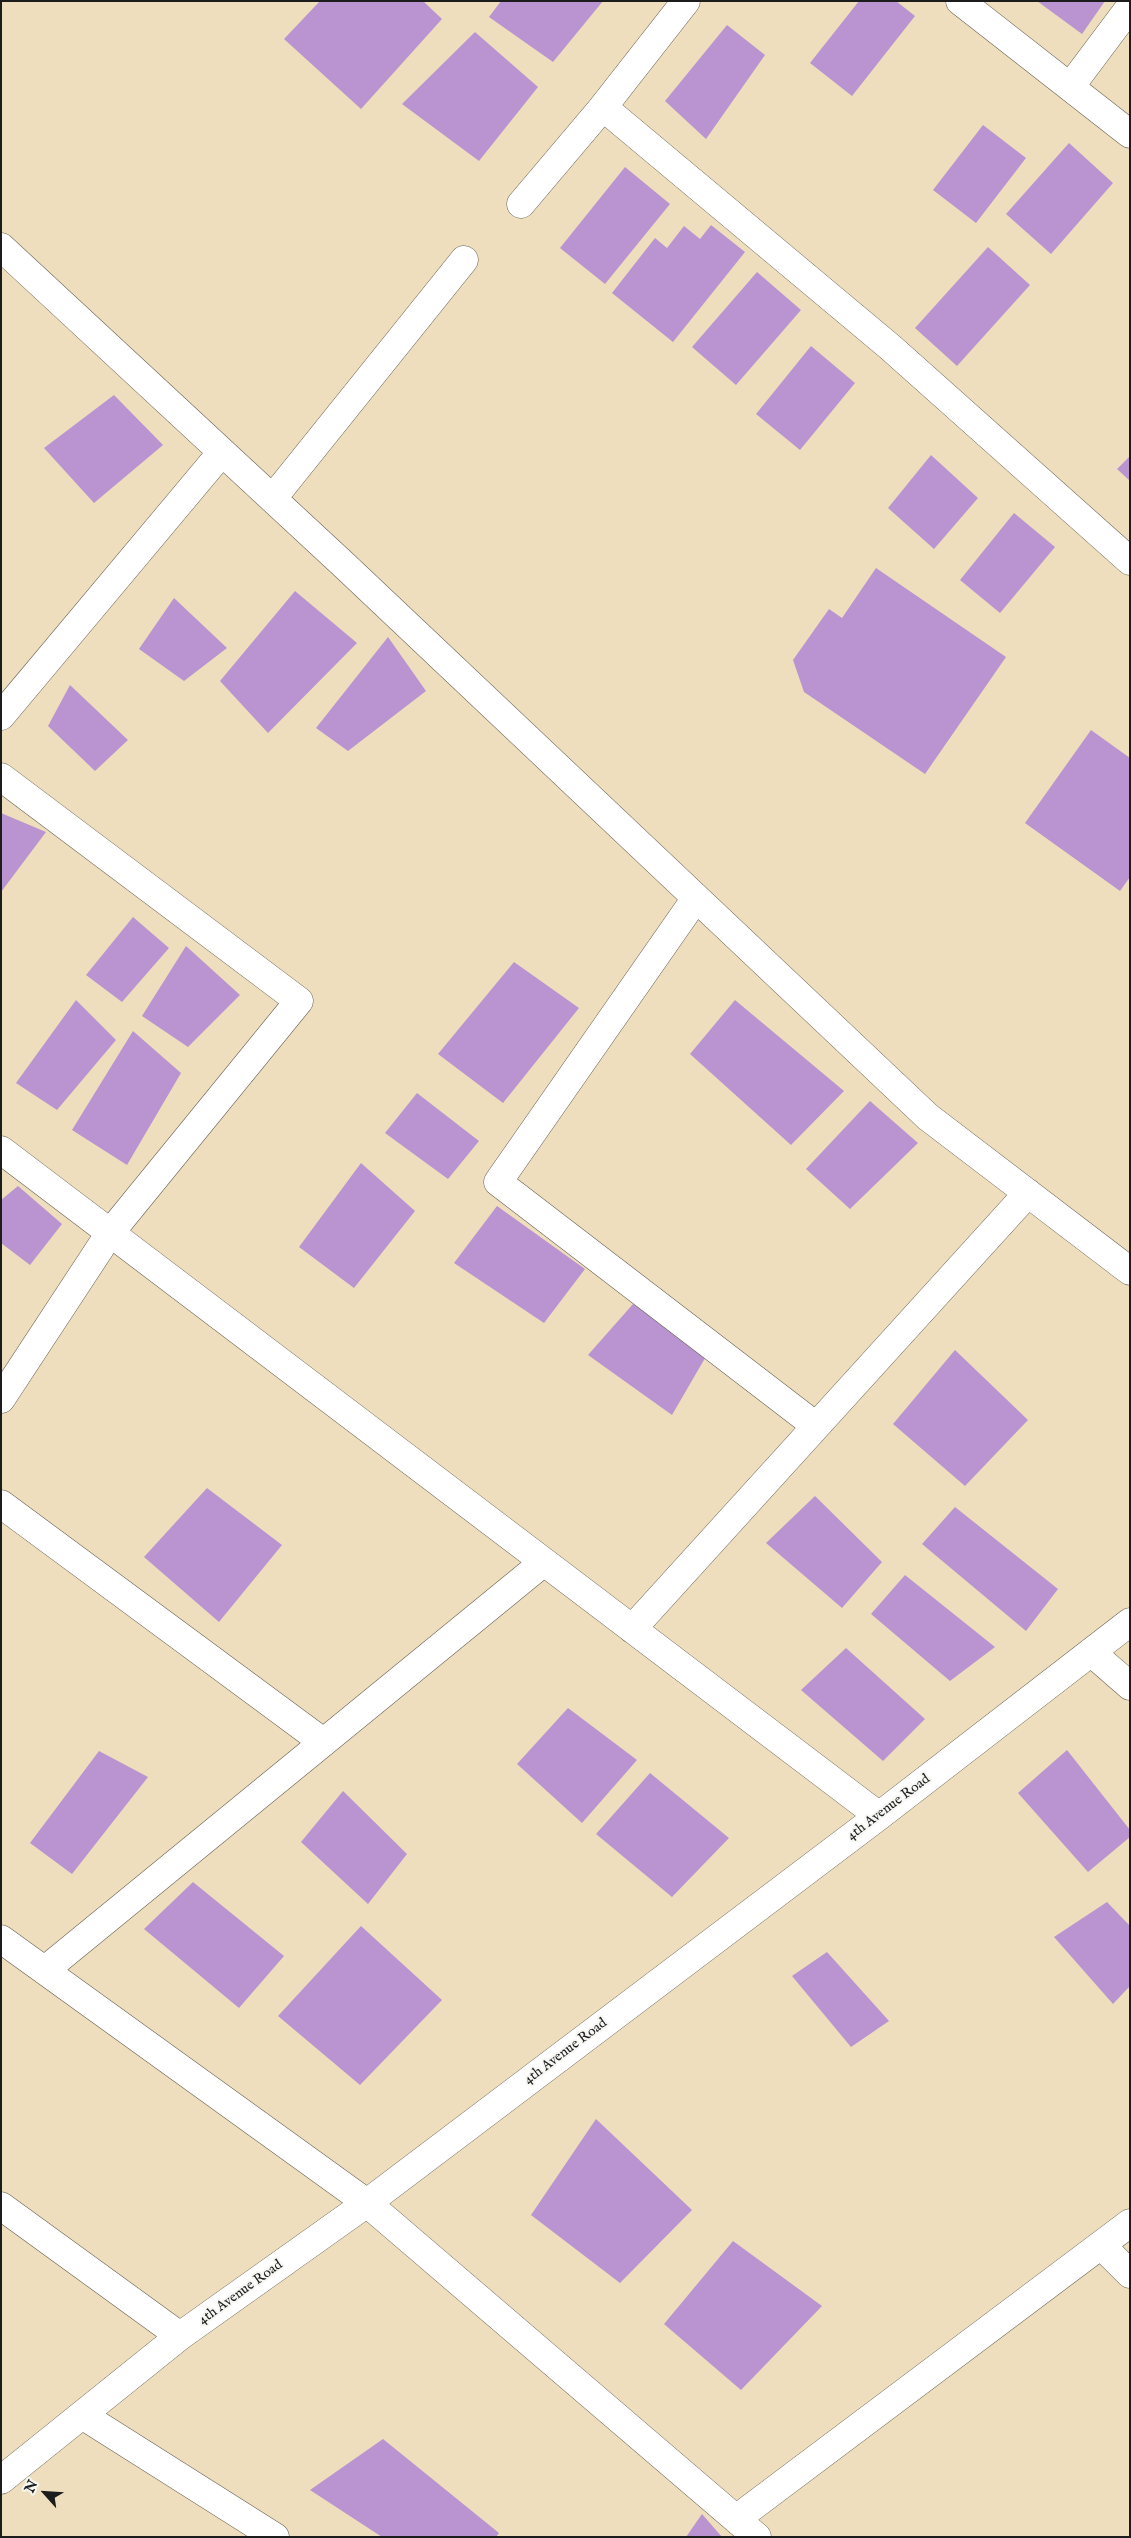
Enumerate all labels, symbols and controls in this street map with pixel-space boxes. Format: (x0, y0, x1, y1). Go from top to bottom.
street label: 4th Avenue Road (844, 1771, 934, 1845)
street label: 4th Avenue Road (521, 2015, 611, 2089)
street label: 4th Avenue Road (196, 2257, 286, 2329)
north arrow (20, 2468, 70, 2518)
text: N (21, 2477, 42, 2496)

